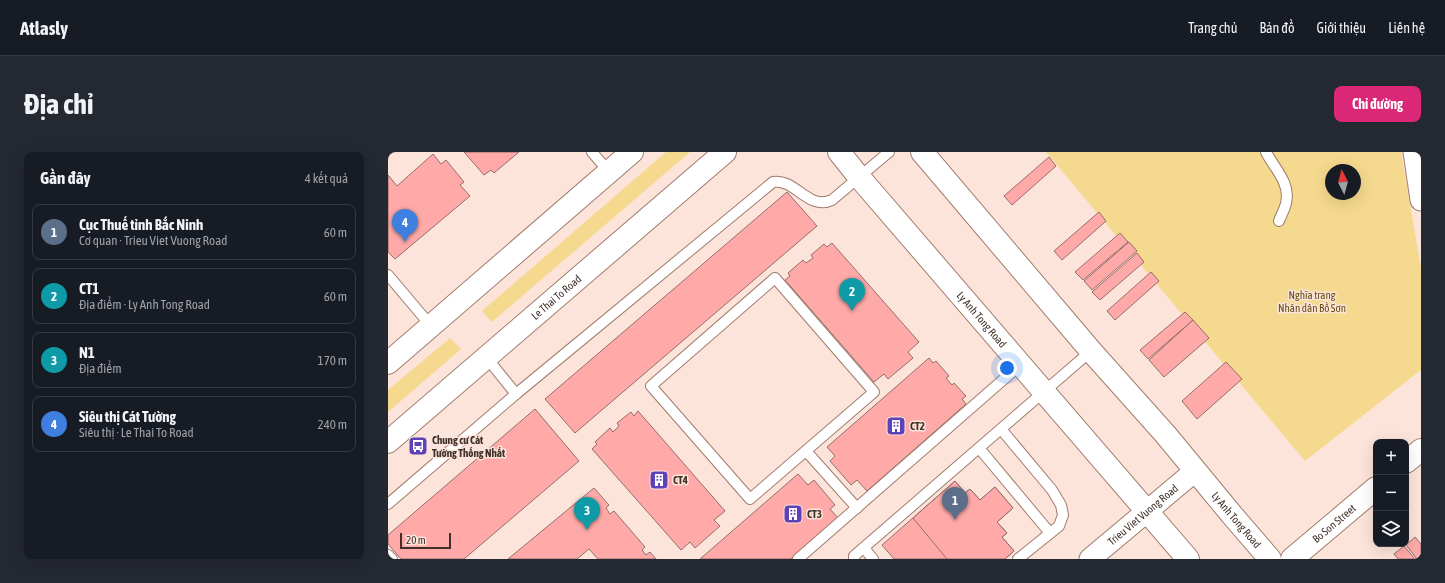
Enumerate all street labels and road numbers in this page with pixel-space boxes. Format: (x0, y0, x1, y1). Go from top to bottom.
street label: Le Thai To Road (529, 272, 584, 322)
street label: Ly Anh Tong Road (954, 289, 1009, 350)
street label: Trieu Viet Vuong Road (1105, 482, 1180, 547)
street label: Ly Anh Tong Road (1209, 489, 1264, 550)
street label: Bo Son Street (1310, 502, 1358, 545)

